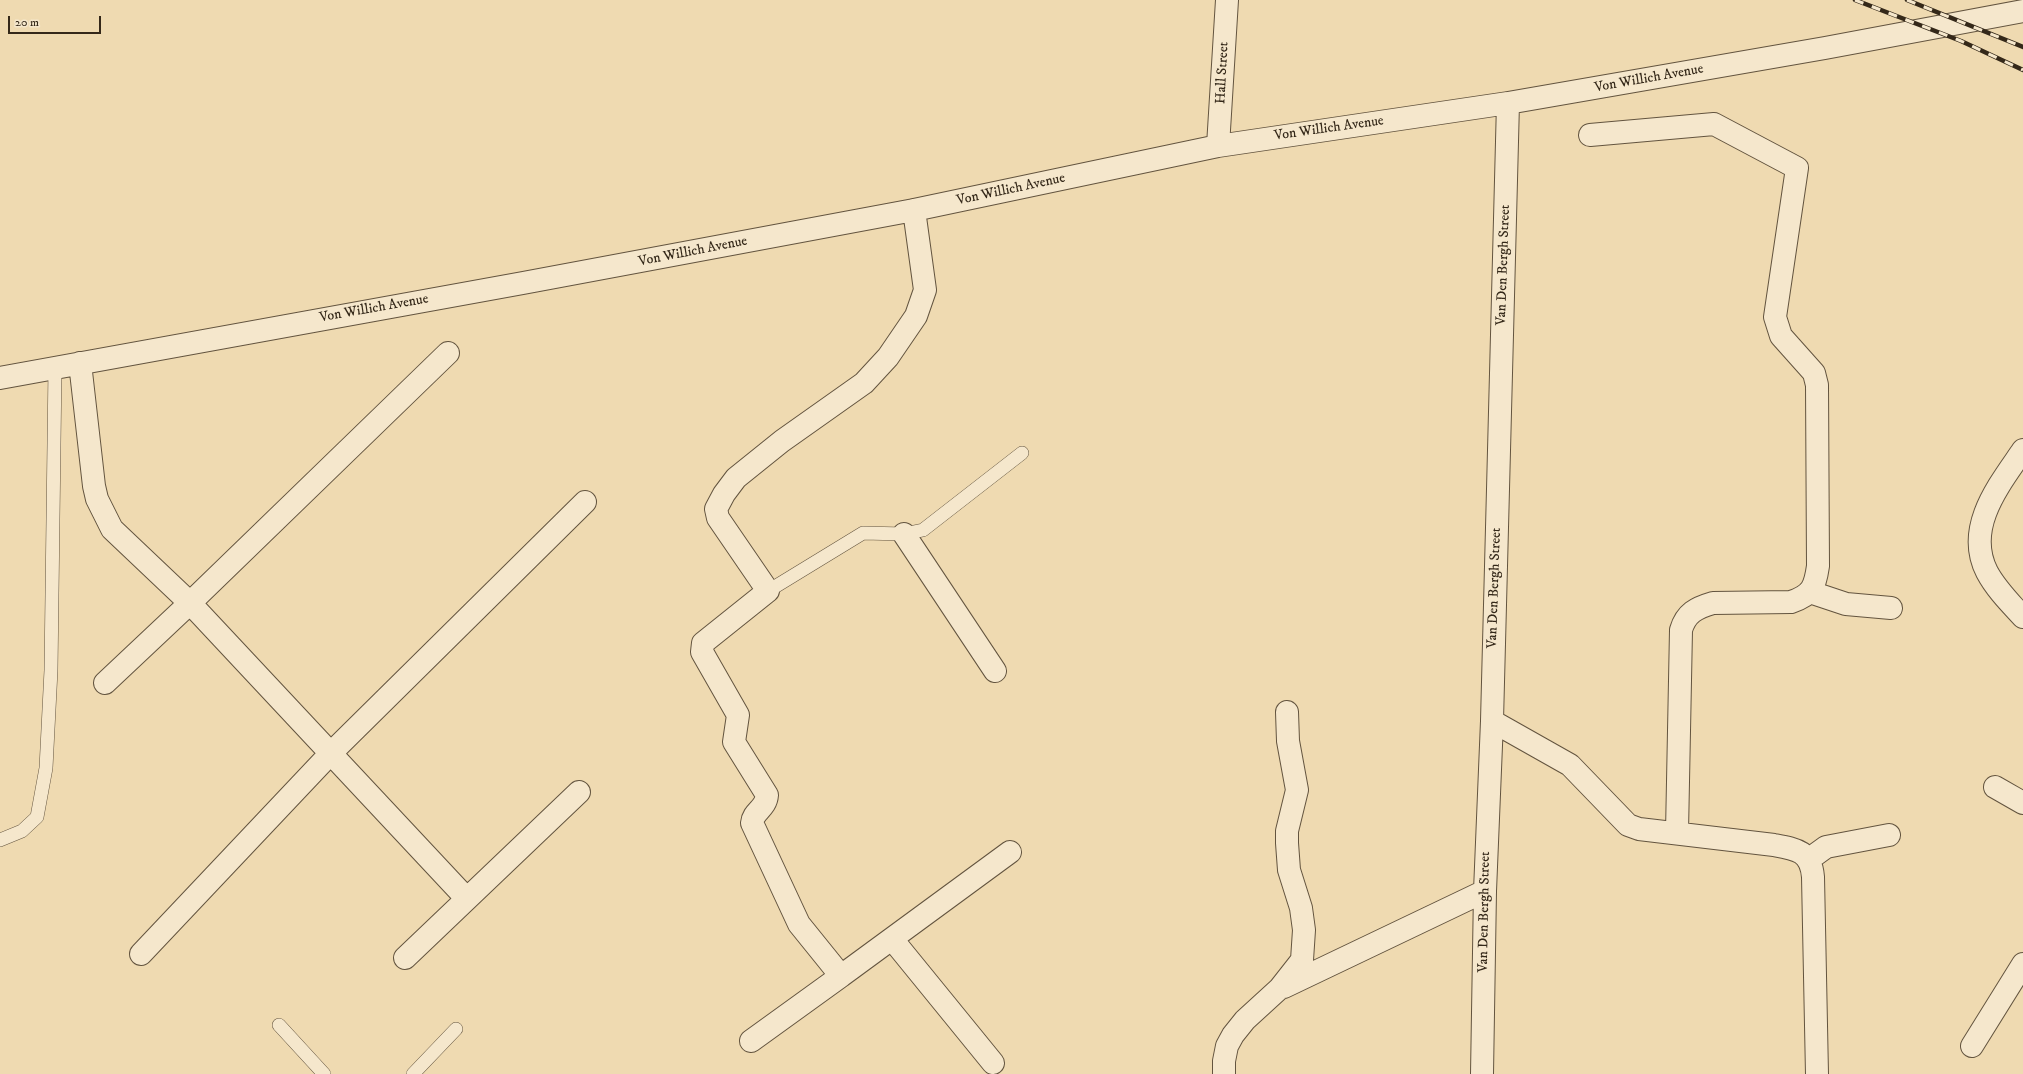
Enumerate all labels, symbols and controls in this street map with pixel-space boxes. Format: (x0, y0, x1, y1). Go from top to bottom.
scale bar (10, 8, 103, 34)
text: 20 m (15, 15, 39, 30)
street label: Hall Street (1213, 41, 1233, 105)
street label: Von Willich Avenue (1593, 61, 1705, 97)
street label: Von Willich Avenue (1273, 113, 1385, 145)
street label: Von Willich Avenue (955, 170, 1067, 210)
street label: Van Den Bergh Street (1493, 204, 1515, 326)
street label: Von Willich Avenue (637, 233, 749, 271)
street label: Von Willich Avenue (318, 291, 430, 327)
street label: Van Den Bergh Street (1484, 527, 1506, 649)
street label: Van Den Bergh Street (1476, 851, 1494, 973)

